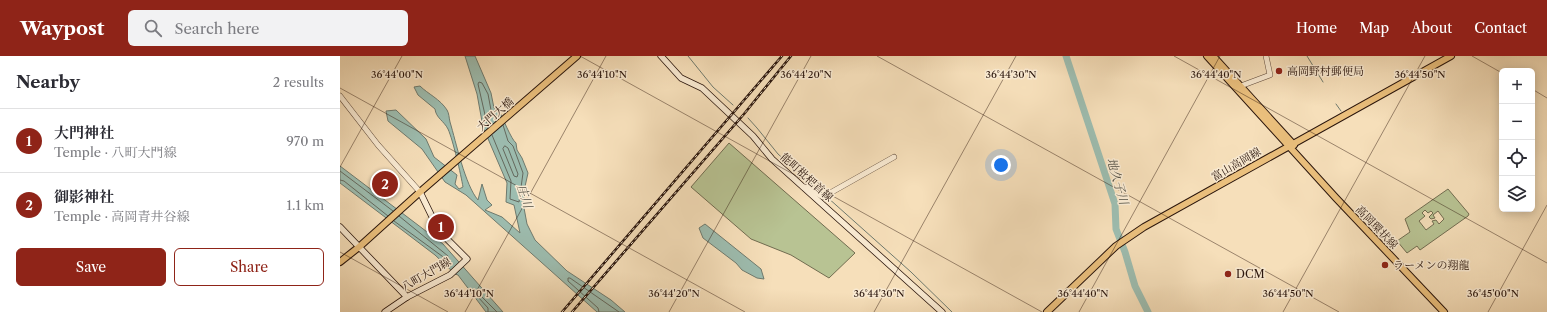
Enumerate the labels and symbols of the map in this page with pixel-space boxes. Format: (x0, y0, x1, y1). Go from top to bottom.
place label: 高岡野村郵便局 (1287, 64, 1364, 78)
marker: 高岡野村郵便局 (1274, 66, 1284, 76)
text: 36°44'00"N (371, 68, 423, 81)
text: 36°44'10"N (577, 68, 627, 81)
text: 36°44'20"N (780, 68, 832, 81)
text: 36°44'30"N (985, 68, 1037, 81)
text: 36°44'40"N (1191, 68, 1242, 81)
text: 36°44'50"N (1394, 68, 1446, 81)
street label: 大門大橋 (474, 94, 516, 134)
street label: 富山高岡線 (1209, 144, 1263, 184)
street label: 能町枇杷首線 (778, 150, 836, 204)
your location (991, 155, 1011, 175)
water label: 地久子川 (1104, 156, 1132, 208)
pin: 2 (372, 169, 398, 199)
water label: 庄川 (514, 182, 536, 212)
street label: 高岡環状線 (1353, 202, 1401, 252)
pin: 1 (428, 212, 454, 242)
street label: 八町大門線 (399, 254, 453, 294)
place label: ラーメンの翔龍 (1393, 258, 1469, 272)
marker: ラーメンの翔龍 (1380, 260, 1390, 270)
place label: DCM (1236, 267, 1265, 281)
marker: DCM (1223, 269, 1233, 279)
text: 36°44'10"N (444, 287, 494, 300)
text: 36°44'20"N (648, 287, 700, 300)
text: 36°44'30"N (853, 287, 905, 300)
text: 36°44'40"N (1058, 287, 1109, 300)
text: 36°44'50"N (1262, 287, 1314, 300)
text: 36°45'00"N (1467, 287, 1519, 300)

